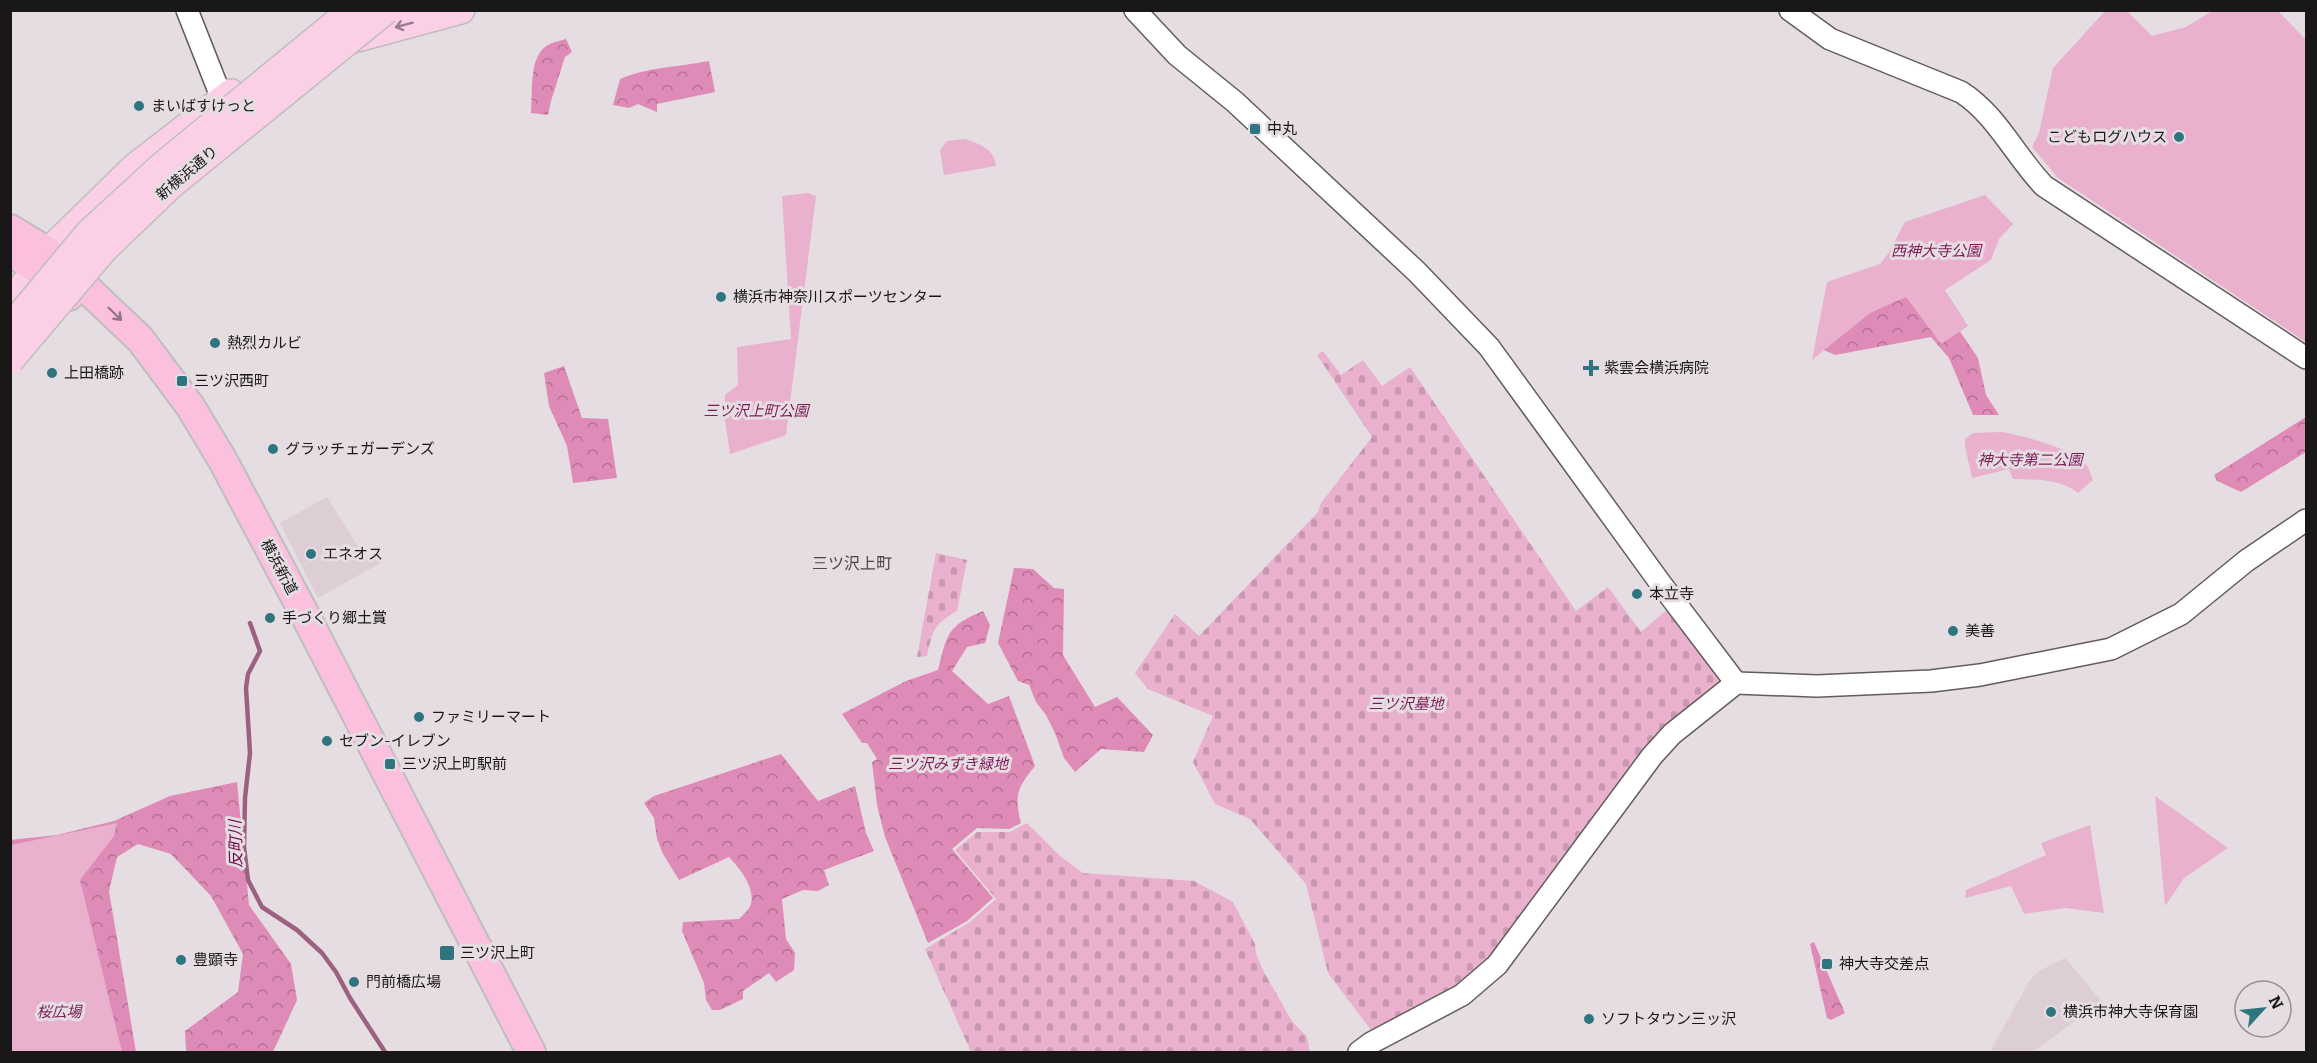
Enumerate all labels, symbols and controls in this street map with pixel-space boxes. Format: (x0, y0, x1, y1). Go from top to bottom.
one-way arrow (395, 20, 414, 32)
place label: まいばすけっと (151, 97, 256, 115)
marker: まいばすけっと (132, 99, 146, 113)
place label: 中丸 (1267, 120, 1297, 138)
marker: 中丸 (1248, 122, 1262, 136)
place label: こどもログハウス (2047, 128, 2167, 146)
marker: こどもログハウス (2172, 130, 2186, 144)
street label: 新横浜通り (152, 142, 222, 204)
park label: 西神大寺公園 (1891, 242, 1983, 260)
place label: 横浜市神奈川スポーツセンター (733, 288, 943, 306)
marker: 横浜市神奈川スポーツセンター (714, 290, 728, 304)
one-way arrow (107, 306, 122, 321)
place label: 熱烈カルビ (227, 334, 302, 352)
marker: 熱烈カルビ (208, 336, 222, 350)
marker: 紫雲会横浜病院 (1582, 359, 1600, 377)
place label: 紫雲会横浜病院 (1604, 359, 1709, 377)
place label: 上田橋跡 (64, 364, 124, 382)
marker: 上田橋跡 (45, 366, 59, 380)
place label: 三ツ沢西町 (194, 372, 269, 390)
marker: 三ツ沢西町 (175, 374, 189, 388)
park label: 三ツ沢上町公園 (703, 402, 810, 420)
place label: グラッチェガーデンズ (285, 440, 435, 458)
marker: グラッチェガーデンズ (266, 442, 280, 456)
park label: 神大寺第二公園 (1977, 451, 2084, 469)
street label: 横浜新道 (257, 536, 301, 598)
place label: エネオス (323, 545, 383, 563)
marker: エネオス (304, 547, 318, 561)
district label: 三ツ沢上町 (812, 554, 892, 573)
place label: 本立寺 (1649, 585, 1694, 603)
marker: 本立寺 (1630, 587, 1644, 601)
place label: 手づくり郷土賞 (282, 609, 387, 627)
marker: 手づくり郷土賞 (263, 611, 277, 625)
place label: 美善 (1965, 622, 1995, 640)
marker: 美善 (1946, 624, 1960, 638)
park label: 三ツ沢墓地 (1368, 695, 1445, 713)
place label: ファミリーマート (431, 708, 551, 726)
marker: ファミリーマート (412, 710, 426, 724)
place label: セブン-イレブン (339, 732, 451, 750)
marker: セブン-イレブン (320, 734, 334, 748)
place label: 三ツ沢上町駅前 (402, 755, 507, 773)
park label: 三ツ沢みずき緑地 (888, 755, 1010, 773)
marker: 三ツ沢上町駅前 (383, 757, 397, 771)
water label: 反町川 (226, 818, 245, 868)
marker: 三ツ沢上町 (438, 944, 456, 962)
place label: 三ツ沢上町 (460, 944, 535, 962)
place label: 豊顕寺 (193, 951, 238, 969)
marker: 豊顕寺 (174, 953, 188, 967)
place label: 神大寺交差点 (1839, 955, 1929, 973)
marker: 神大寺交差点 (1820, 957, 1834, 971)
place label: 門前橋広場 (366, 973, 441, 991)
marker: 門前橋広場 (347, 975, 361, 989)
north arrow (2233, 979, 2293, 1039)
text: N (2265, 993, 2287, 1012)
park label: 桜広場 (36, 1003, 83, 1021)
place label: 横浜市神大寺保育園 (2063, 1003, 2198, 1021)
marker: 横浜市神大寺保育園 (2044, 1005, 2058, 1019)
place label: ソフトタウン三ッ沢 (1601, 1010, 1736, 1028)
marker: ソフトタウン三ッ沢 (1582, 1012, 1596, 1026)

